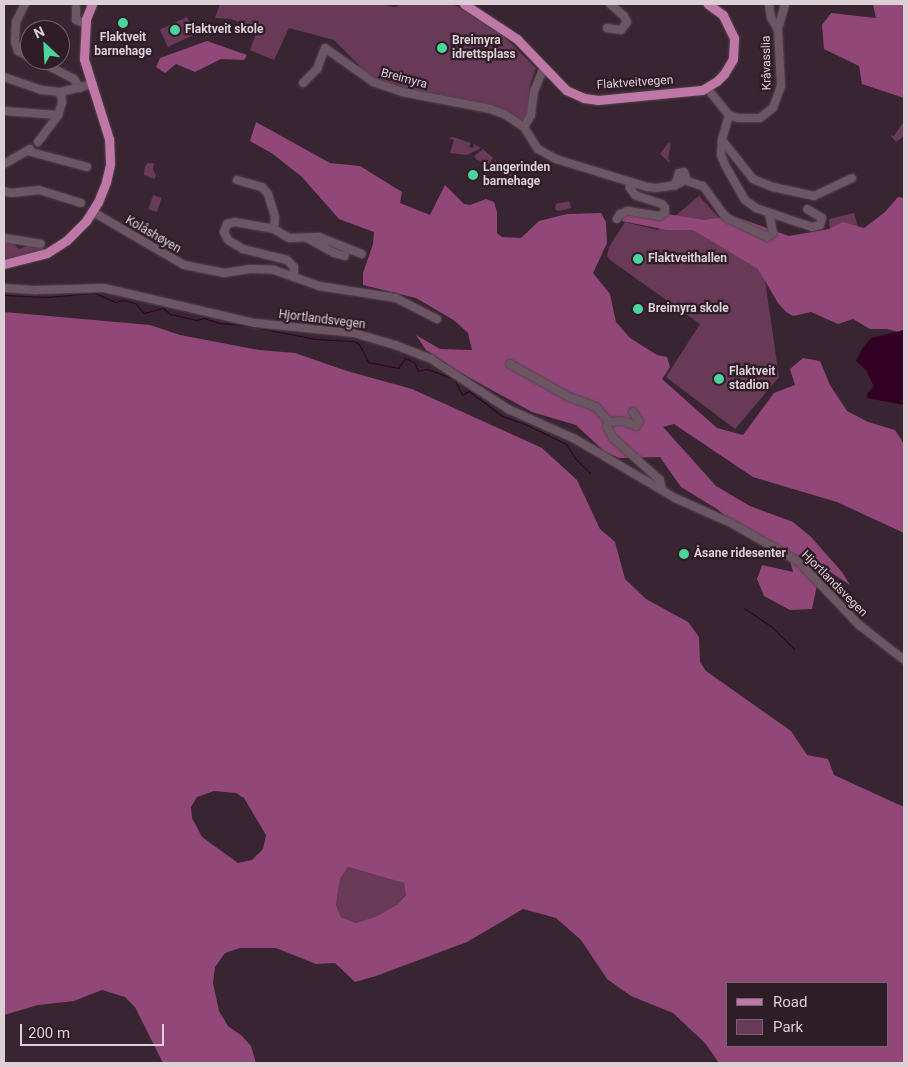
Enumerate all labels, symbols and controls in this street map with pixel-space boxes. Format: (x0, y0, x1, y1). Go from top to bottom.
marker: Flaktveit barnehage (117, 17, 129, 29)
north arrow (20, 20, 70, 70)
text: N (31, 23, 47, 42)
place label: Flaktveit skole (185, 23, 263, 37)
marker: Flaktveit skole (169, 24, 181, 36)
place label: Flaktveit barnehage (94, 31, 152, 59)
place label: Breimyra idrettsplass (452, 34, 516, 62)
street label: Kråvasslia (759, 35, 775, 91)
marker: Breimyra idrettsplass (436, 42, 448, 54)
street label: Breimyra (379, 66, 429, 92)
street label: Flaktveitvegen (596, 73, 674, 93)
place label: Langerinden barnehage (483, 161, 550, 189)
marker: Langerinden barnehage (467, 169, 479, 181)
street label: Kolåshøyen (123, 213, 183, 257)
place label: Flaktveithallen (648, 252, 727, 266)
marker: Flaktveithallen (632, 253, 644, 265)
place label: Breimyra skole (648, 302, 729, 316)
marker: Breimyra skole (632, 303, 644, 315)
street label: Hjortlandsvegen (278, 308, 366, 332)
place label: Flaktveit stadion (729, 365, 775, 393)
marker: Flaktveit stadion (713, 373, 725, 385)
place label: Åsane ridesenter (694, 547, 786, 561)
marker: Åsane ridesenter (678, 548, 690, 560)
street label: Hjortlandsvegen (798, 548, 870, 620)
legend (726, 982, 888, 1047)
text: Road (773, 993, 807, 1011)
scale bar (22, 1014, 166, 1046)
text: Park (773, 1018, 803, 1036)
text: 200 m (28, 1024, 70, 1042)

